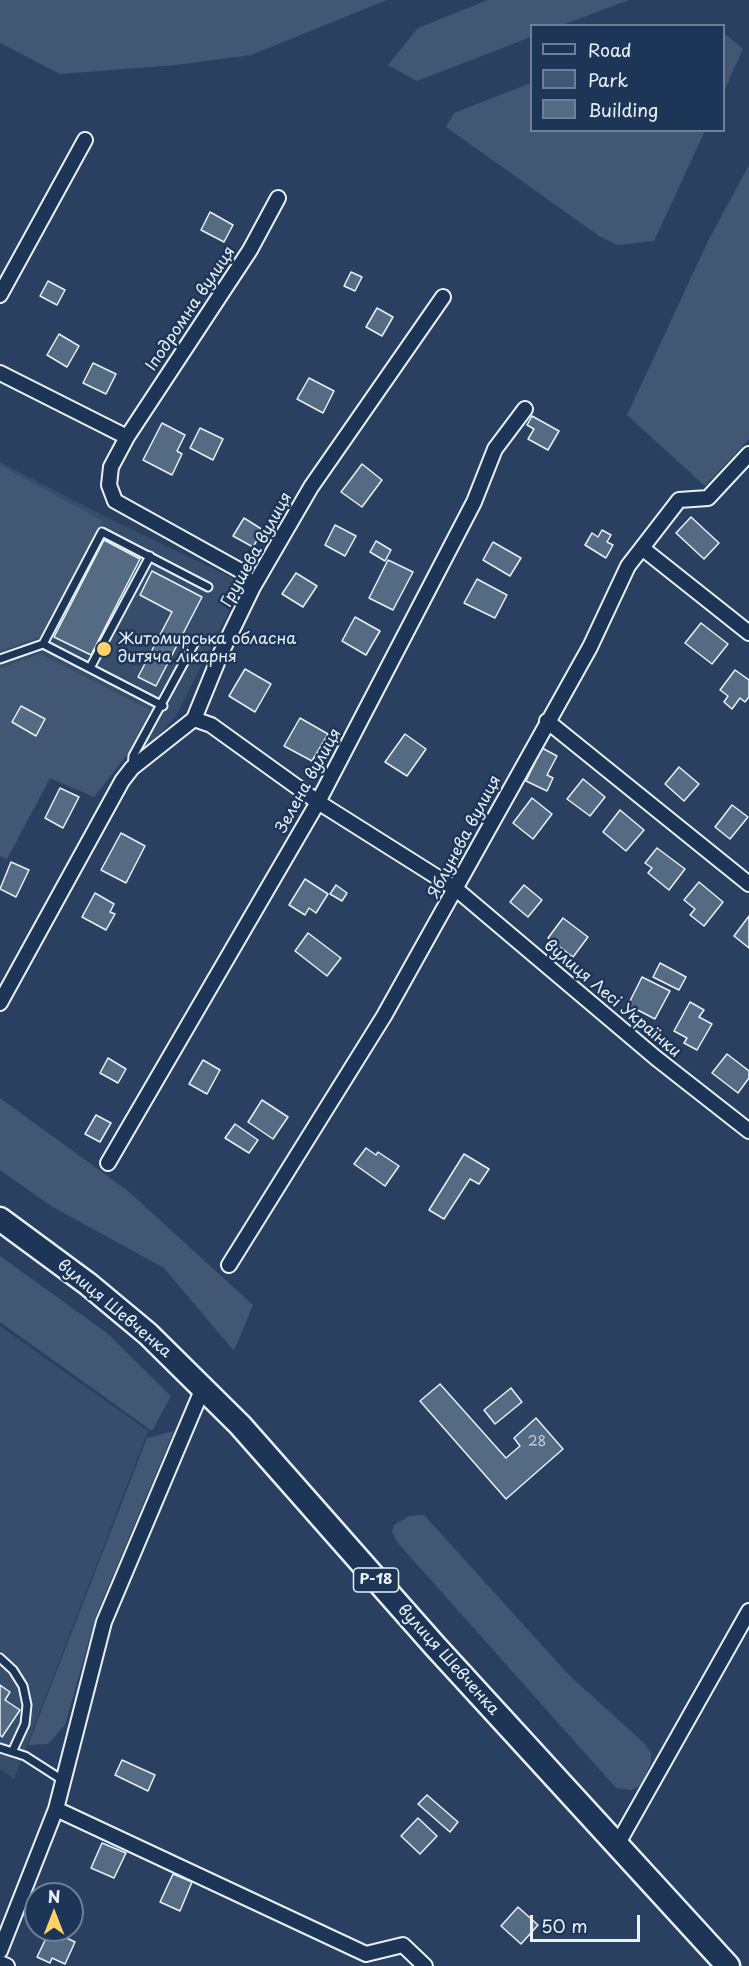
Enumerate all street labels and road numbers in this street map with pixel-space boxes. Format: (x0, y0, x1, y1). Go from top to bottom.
street label: Іподромна вулиця (142, 243, 240, 375)
street label: Грушева вулиця (217, 489, 297, 611)
street label: Зелена вулиця (272, 725, 346, 837)
street label: Яблунева вулиця (424, 772, 506, 902)
street label: вулиця Лесі Українки (540, 936, 684, 1062)
street label: вулиця Шевченка (53, 1256, 175, 1362)
road number: Р-18 (354, 1568, 398, 1592)
street label: вулиця Шевченка (393, 1601, 503, 1719)

